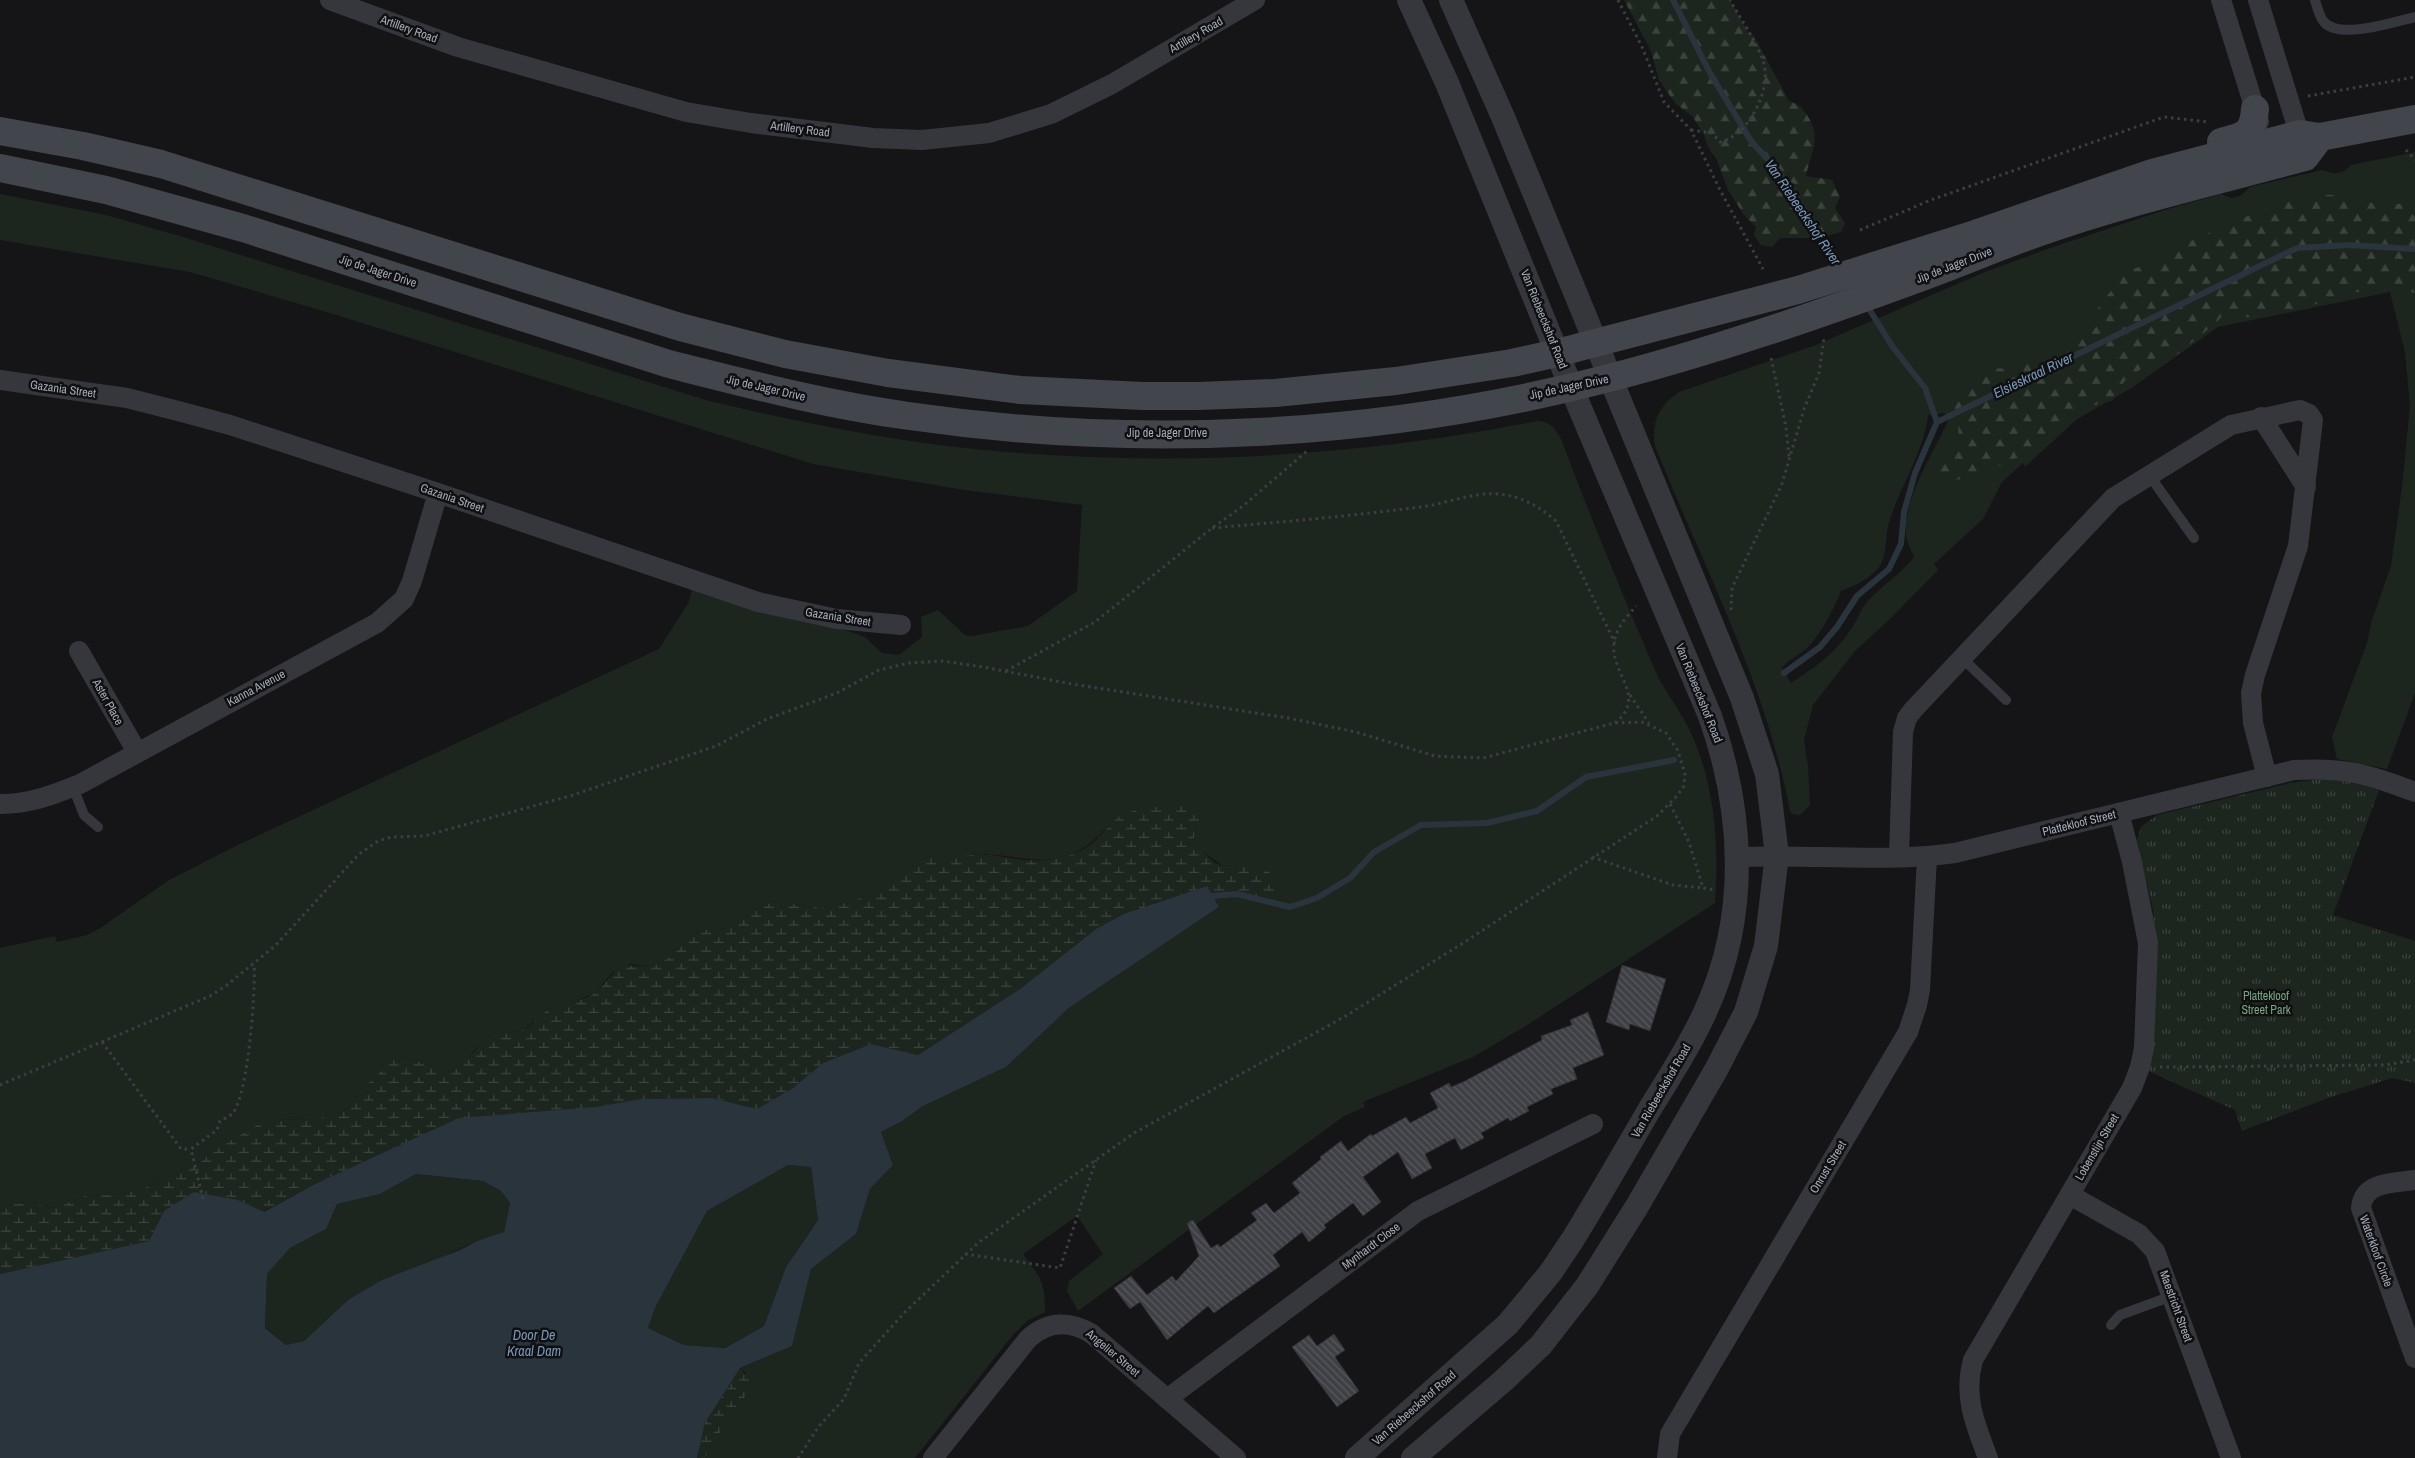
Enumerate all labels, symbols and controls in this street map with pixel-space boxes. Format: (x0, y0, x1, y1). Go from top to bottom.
street label: Artillery Road (377, 11, 440, 47)
street label: Artillery Road (1165, 13, 1226, 57)
street label: Artillery Road (768, 117, 831, 141)
water label: Van Riebeeckshof River (1761, 156, 1846, 269)
street label: Jip de Jager Drive (1914, 243, 1994, 287)
street label: Jip de Jager Drive (337, 251, 419, 291)
street label: Van Riebeeckshof Road (1517, 267, 1571, 371)
water label: Elsieskraal River (1990, 347, 2077, 402)
street label: Jip de Jager Drive (725, 371, 807, 405)
street label: Jip de Jager Drive (1528, 371, 1610, 403)
street label: Gazania Street (29, 376, 97, 402)
street label: Jip de Jager Drive (1127, 425, 1207, 441)
street label: Gazania Street (418, 480, 486, 516)
street label: Gazania Street (804, 604, 872, 630)
street label: Van Riebeeckshof Road (1672, 641, 1726, 745)
street label: Kanna Avenue (224, 666, 288, 710)
street label: Aster Place (88, 675, 127, 728)
street label: Plattekloof Street (2041, 806, 2118, 840)
park label: Plattekloof Street Park (2241, 988, 2291, 1018)
street label: Van Riebeeckshof Road (1628, 1041, 1694, 1141)
street label: Lobenstijn Street (2071, 1111, 2123, 1183)
street label: Onrust Street (1806, 1138, 1850, 1196)
street label: Waterkloof Circle (2356, 1213, 2396, 1289)
street label: Mynhardt Close (1339, 1219, 1403, 1273)
street label: Maestricht Street (2156, 1268, 2196, 1344)
street label: Angelier Street (1082, 1325, 1143, 1380)
water label: Door De Kraal Dam (507, 1326, 561, 1360)
street label: Van Riebeeckshof Road (1369, 1367, 1459, 1449)

